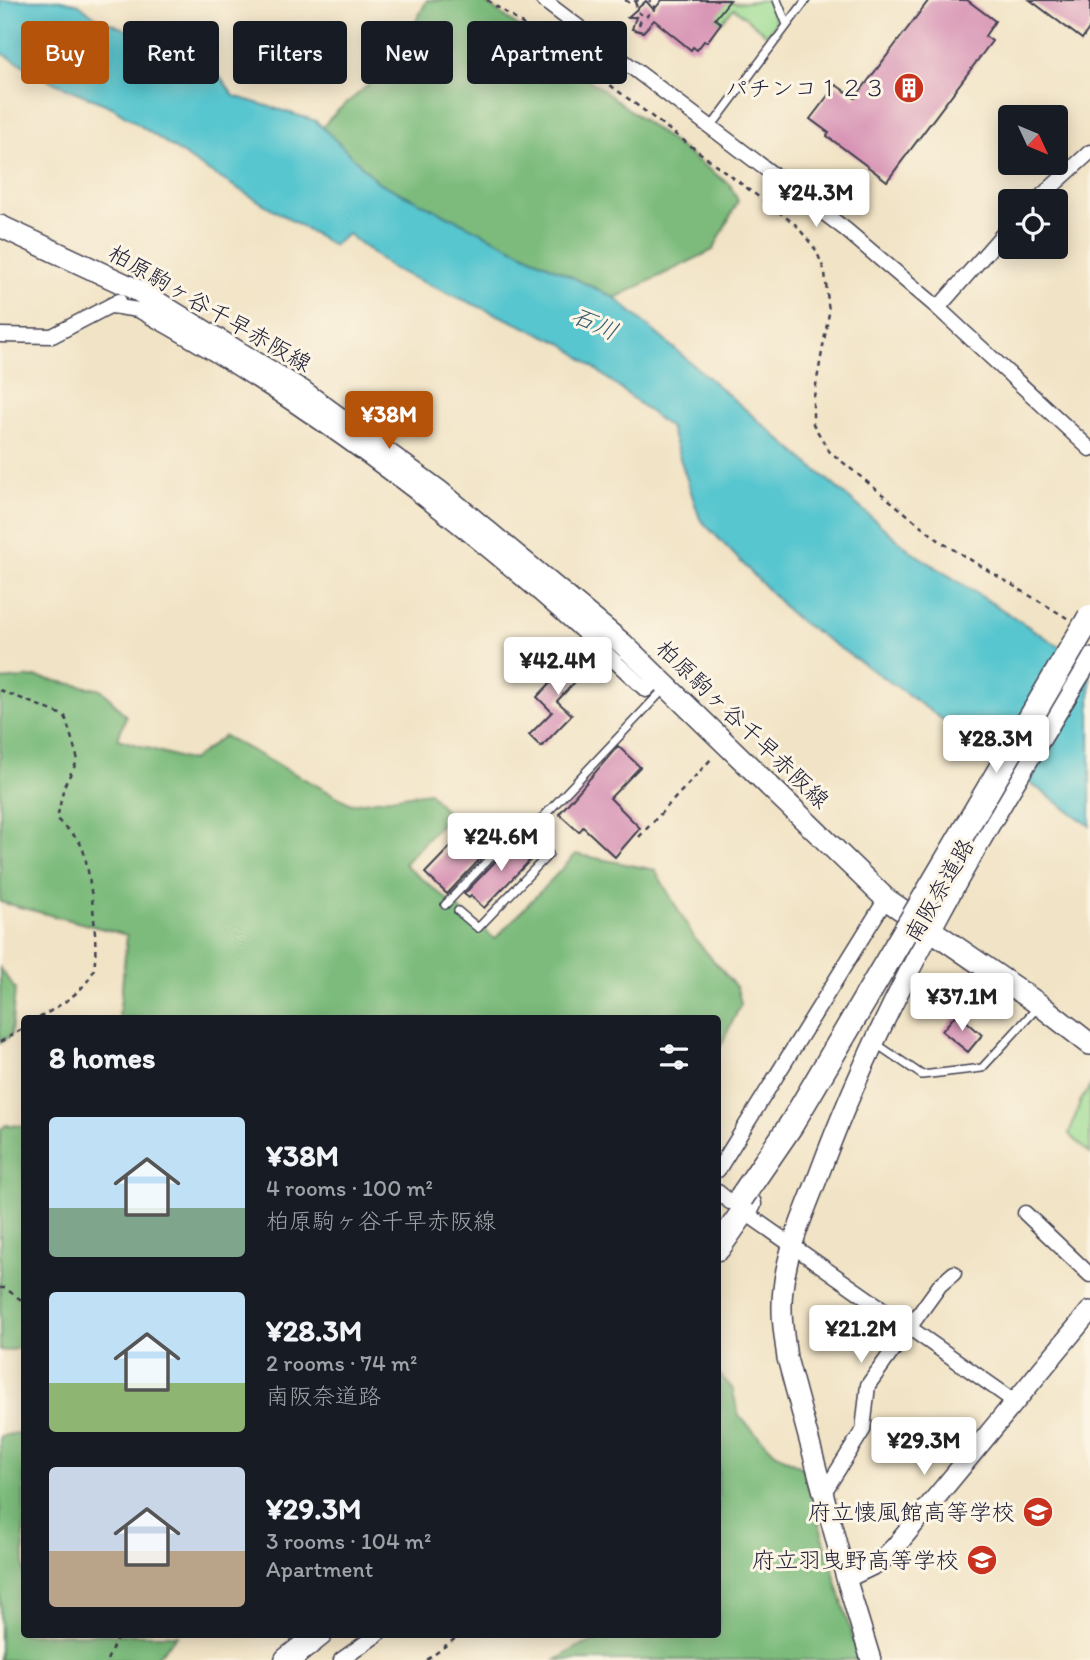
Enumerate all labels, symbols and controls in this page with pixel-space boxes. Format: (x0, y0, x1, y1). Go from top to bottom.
chip: Buy (21, 21, 109, 84)
chip: Rent (123, 21, 219, 84)
chip: Filters (233, 21, 347, 84)
chip: New (361, 21, 453, 84)
chip: Apartment (467, 21, 627, 84)
building icon: パチンコ１２３ (892, 71, 926, 105)
place label: パチンコ１２３ (725, 74, 886, 102)
north arrow (998, 105, 1068, 175)
map controls (998, 105, 1068, 259)
pin: ¥24.3M (759, 170, 873, 229)
text: ¥24.3M (778, 178, 854, 206)
button: locate (998, 189, 1068, 259)
street label: 柏原駒ヶ谷千早赤阪線 (103, 238, 317, 378)
water label: 石川 (567, 300, 623, 346)
pin: ¥38M (348, 392, 430, 451)
text: ¥38M (361, 400, 417, 428)
street label: 柏原駒ヶ谷千早赤阪線 (651, 634, 835, 814)
pin: ¥42.4M (501, 638, 615, 697)
text: ¥42.4M (520, 646, 596, 674)
pin: ¥28.3M (939, 716, 1053, 775)
text: ¥28.3M (959, 724, 1033, 752)
pin: ¥24.6M (444, 814, 558, 873)
text: ¥24.6M (464, 822, 538, 850)
street label: 南阪奈道路 (898, 833, 980, 947)
pin: ¥37.1M (905, 974, 1019, 1033)
text: ¥37.1M (926, 982, 998, 1010)
icon: filters (655, 1038, 693, 1076)
text: 8 homes (49, 1039, 156, 1076)
text: ¥38M (266, 1137, 339, 1174)
icon: home (105, 1145, 189, 1229)
text: 4 rooms · 100 m² (266, 1174, 433, 1202)
text: 柏原駒ヶ谷千早赤阪線 (266, 1207, 496, 1235)
pin: ¥21.2M (804, 1306, 918, 1365)
text: ¥28.3M (266, 1312, 362, 1349)
text: ¥21.2M (825, 1314, 897, 1342)
icon: home (105, 1320, 189, 1404)
text: 2 rooms · 74 m² (266, 1349, 418, 1377)
text: 南阪奈道路 (266, 1382, 381, 1410)
pin: ¥29.3M (867, 1418, 981, 1477)
text: ¥29.3M (887, 1426, 961, 1454)
text: ¥29.3M (266, 1490, 362, 1527)
icon: home (105, 1495, 189, 1579)
school or university icon: 府立懐風館高等学校 (1021, 1495, 1055, 1529)
place label: 府立懐風館高等学校 (808, 1498, 1015, 1526)
text: 3 rooms · 104 m² (266, 1527, 431, 1555)
school or university icon: 府立羽曳野高等学校 (965, 1543, 999, 1577)
place label: 府立羽曳野高等学校 (752, 1546, 959, 1574)
text: Apartment (266, 1555, 373, 1583)

